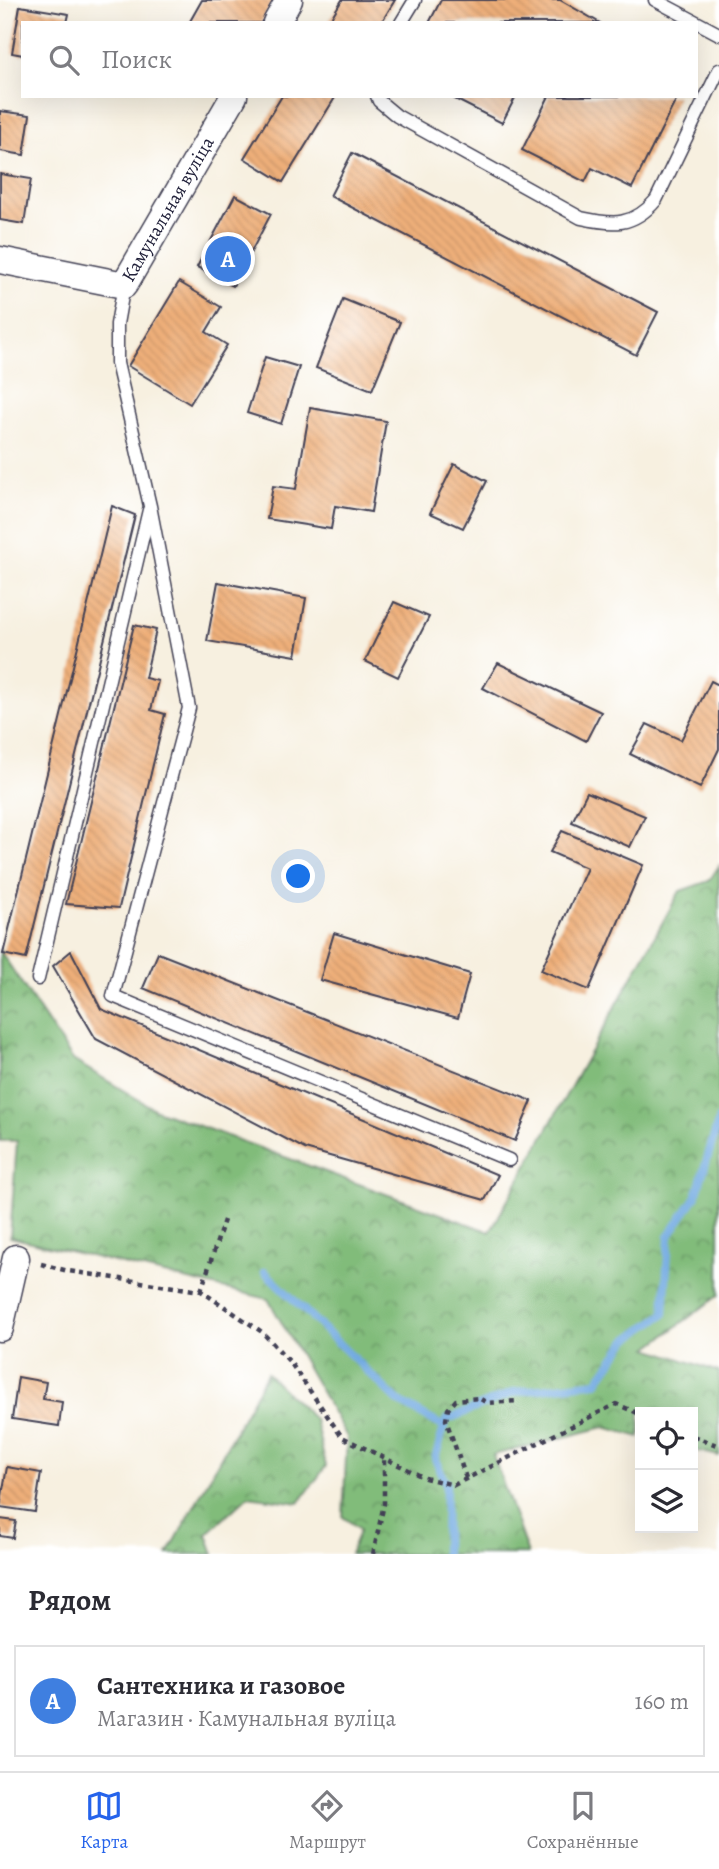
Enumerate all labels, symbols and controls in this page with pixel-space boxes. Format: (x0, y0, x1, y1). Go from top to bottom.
search box (21, 21, 698, 98)
icon: search (45, 41, 83, 79)
text: Поиск (101, 42, 172, 77)
street label: Камунальная вуліца (115, 132, 221, 287)
pin: A (205, 233, 251, 285)
your location (281, 859, 315, 893)
map controls (635, 1407, 698, 1533)
button: locate (635, 1407, 698, 1470)
button: layers (635, 1470, 698, 1533)
text: Рядом (28, 1580, 111, 1620)
text: Сантехника и газовое (97, 1668, 345, 1703)
text: A (46, 1686, 60, 1717)
text: 160 m (635, 1686, 689, 1717)
text: Магазин · Камунальная вуліца (97, 1703, 396, 1734)
tab: Карта (80, 1787, 128, 1855)
tab: Маршрут (289, 1787, 366, 1855)
tab: Сохранённые (527, 1787, 639, 1855)

